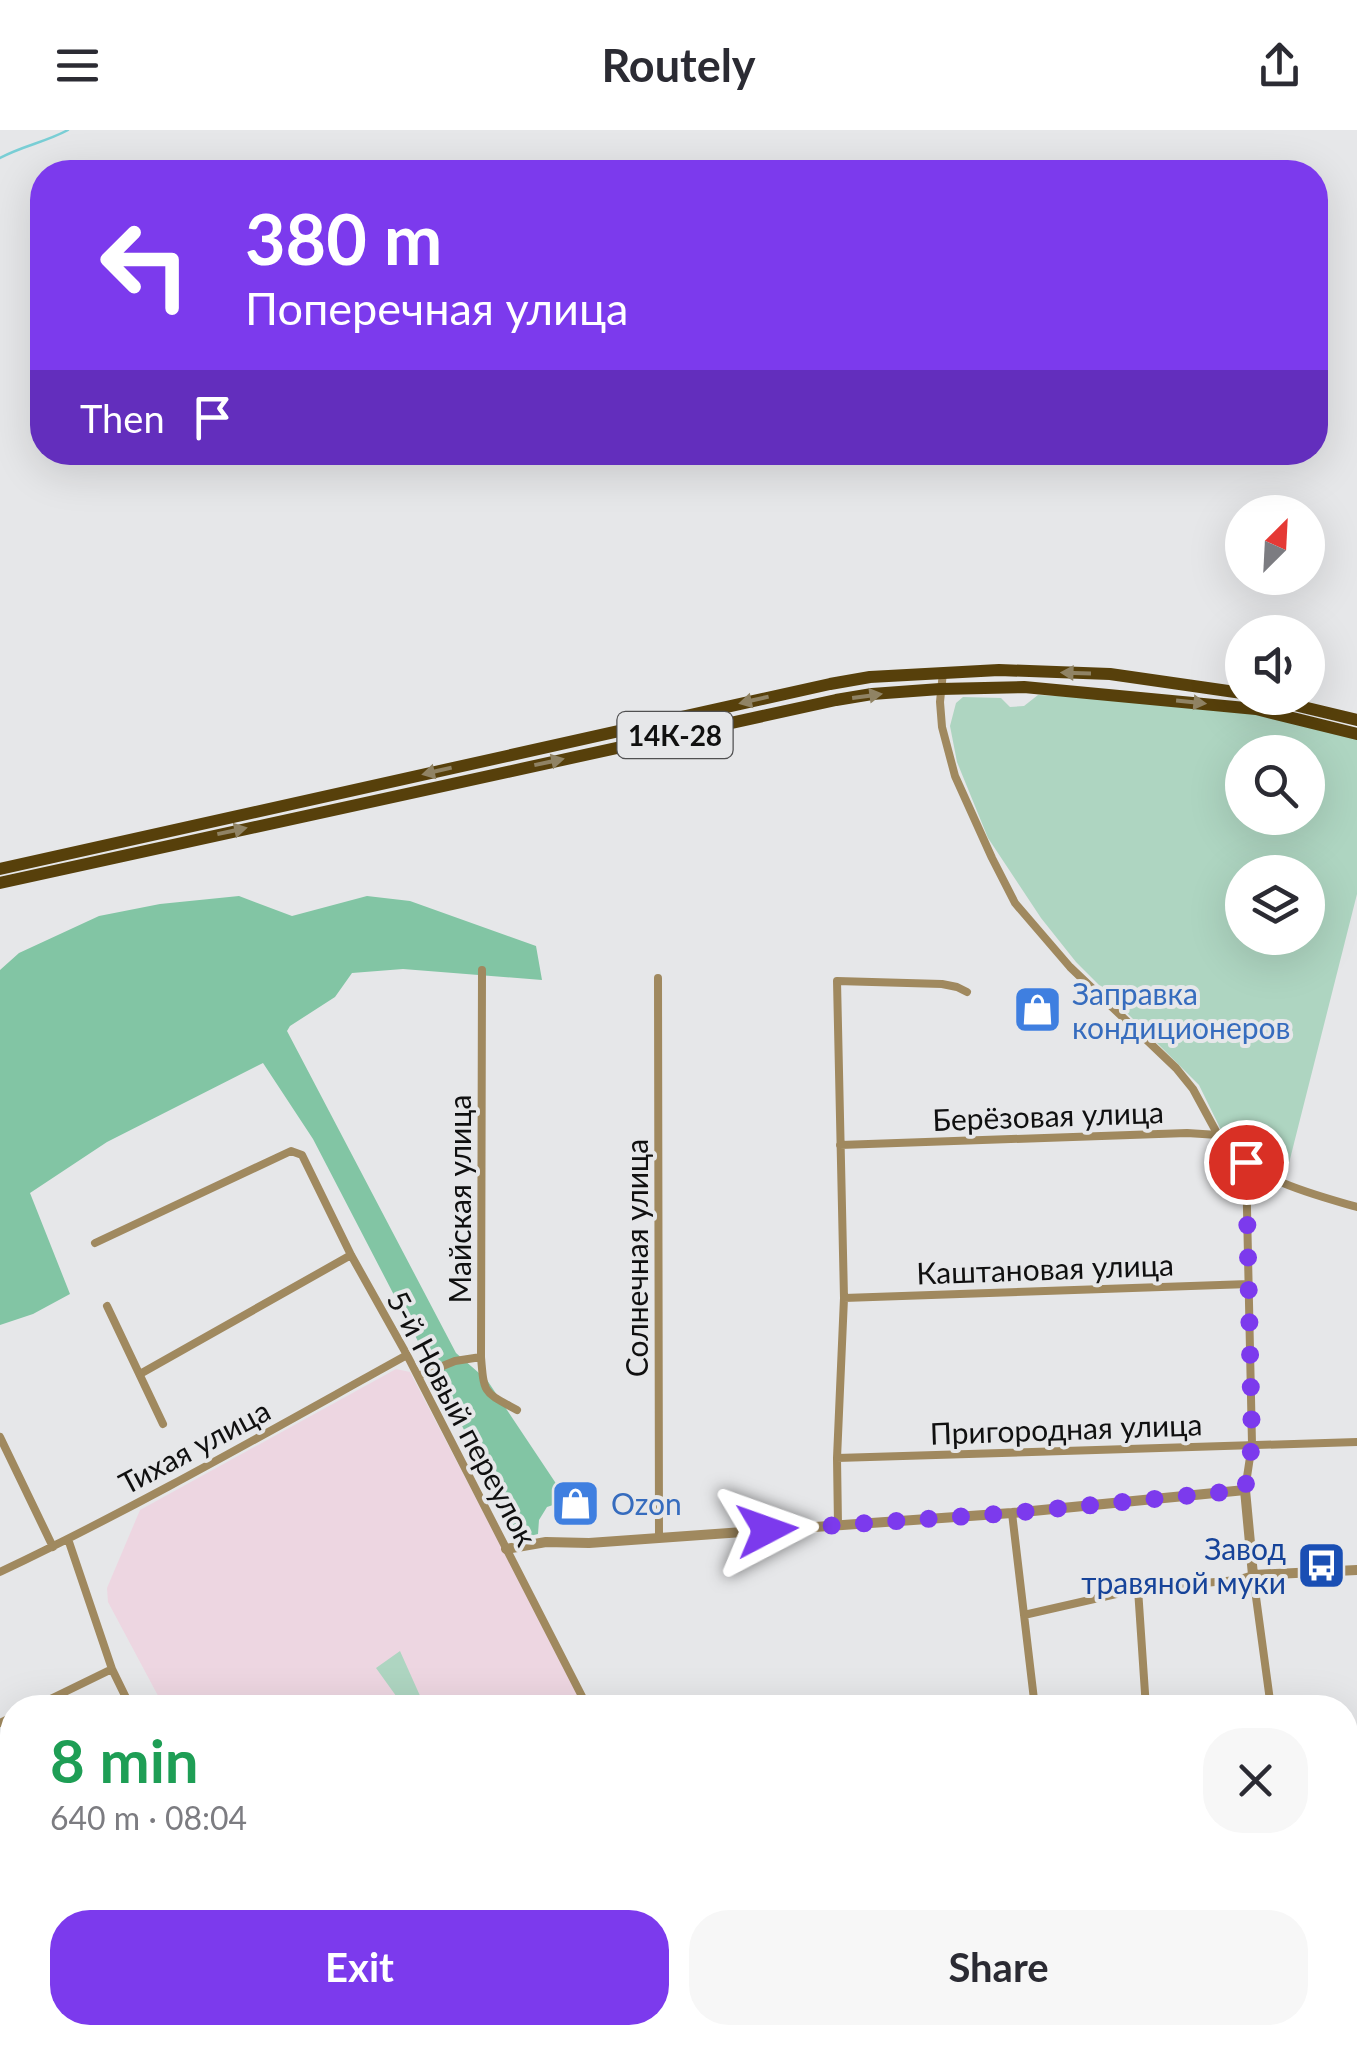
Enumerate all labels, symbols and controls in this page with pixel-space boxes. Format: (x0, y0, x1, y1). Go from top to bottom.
icon: menu (50, 38, 105, 93)
text: Routely (601, 38, 756, 92)
icon: share (1252, 38, 1307, 93)
text: 380 m (245, 196, 442, 280)
icon: left (80, 200, 210, 330)
text: Поперечная улица (245, 281, 628, 335)
icon: arrive (185, 390, 240, 445)
text: Then (80, 395, 165, 441)
north arrow (1225, 495, 1325, 595)
map controls (1225, 495, 1325, 955)
button: sound (1225, 615, 1325, 715)
one-way arrow (1060, 664, 1092, 680)
one-way arrow (852, 687, 884, 703)
one-way arrow (738, 693, 769, 709)
one-way arrow (1176, 694, 1208, 710)
road number: 14К-28 (618, 712, 732, 758)
button: search (1225, 735, 1325, 835)
one-way arrow (534, 754, 565, 769)
one-way arrow (421, 764, 452, 779)
one-way arrow (217, 822, 248, 838)
button: layers (1225, 855, 1325, 955)
place label: Заправка кондиционеров (1072, 975, 1290, 1045)
shop icon: Заправка кондиционеров (1011, 984, 1063, 1036)
street label: Берёзовая улица (932, 1093, 1164, 1137)
street label: Майская улица (441, 1095, 477, 1303)
pin (1204, 1120, 1289, 1205)
icon: arrive (1219, 1135, 1274, 1190)
street label: Солнечная улица (618, 1139, 654, 1377)
street label: Каштановая улица (916, 1246, 1174, 1290)
street label: 5-й Новый переулок (381, 1284, 546, 1552)
street label: Тихая улица (112, 1391, 276, 1501)
street label: Пригородная улица (929, 1405, 1203, 1451)
shop icon: Ozon (550, 1477, 602, 1529)
position arrow (715, 1478, 819, 1582)
place label: Ozon (611, 1485, 682, 1521)
place label: Завод травяной муки (1081, 1530, 1286, 1600)
bus stop icon: Завод травяной муки (1295, 1539, 1347, 1591)
text: 8 min (50, 1724, 199, 1796)
button: close (1203, 1728, 1308, 1833)
text: 640 m · 08:04 (50, 1798, 247, 1837)
button: Exit (50, 1910, 669, 2025)
button: Share (689, 1910, 1308, 2025)

